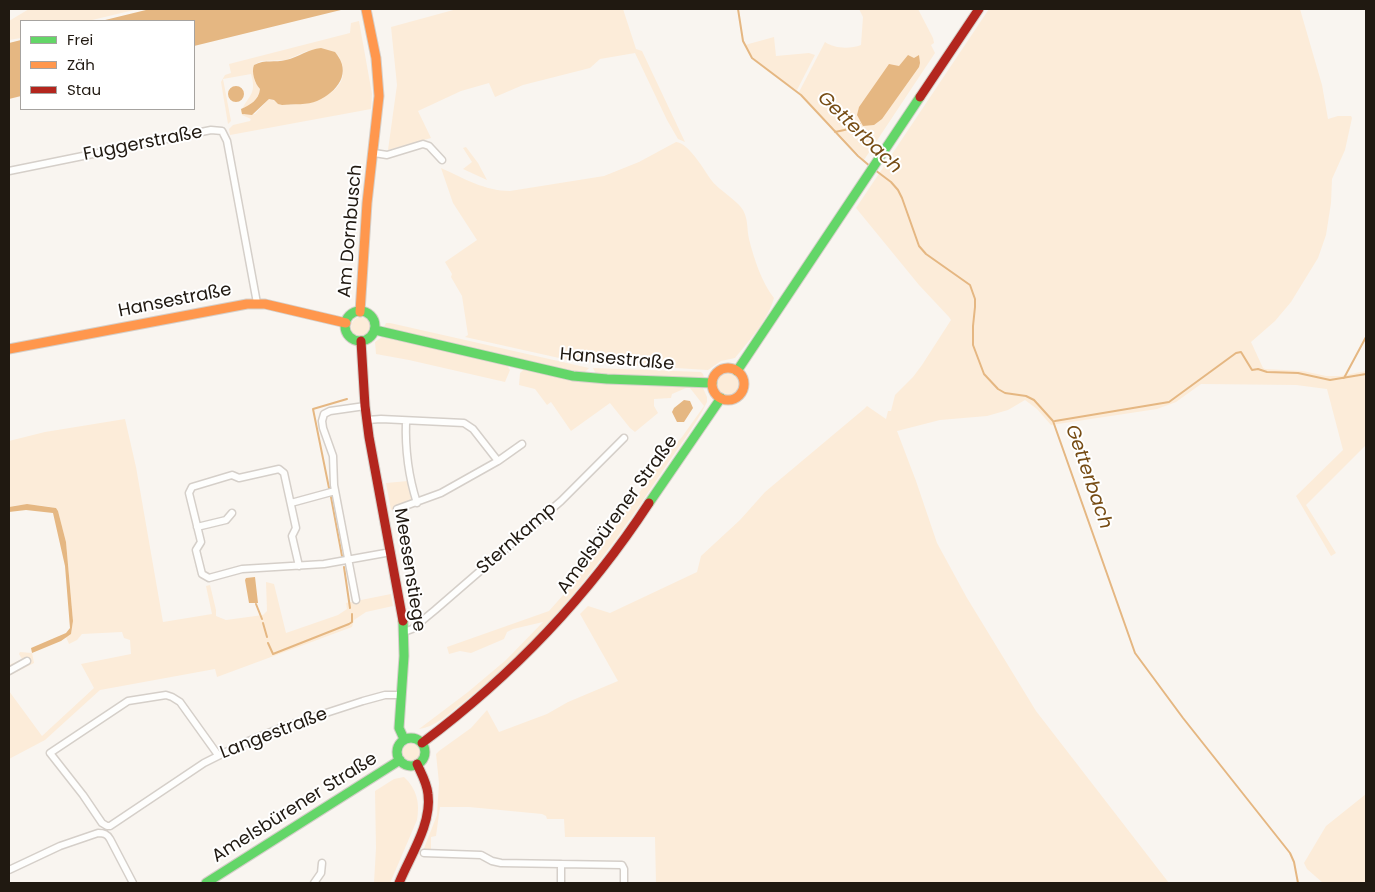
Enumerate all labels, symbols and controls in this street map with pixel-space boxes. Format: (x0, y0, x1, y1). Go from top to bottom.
legend (20, 20, 195, 110)
text: Frei (67, 29, 93, 50)
text: Zäh (67, 54, 95, 75)
text: Stau (67, 79, 101, 100)
water label: Getterbach (812, 87, 906, 179)
street label: Fuggerstraße (82, 122, 204, 166)
street label: Am Dornbusch (334, 164, 368, 298)
street label: Hansestraße (117, 279, 233, 323)
street label: Hansestraße (559, 344, 675, 376)
water label: Getterbach (1060, 422, 1116, 532)
street label: Amelsbürener Straße (553, 431, 683, 599)
street label: Sternkamp (473, 498, 561, 580)
street label: Meesenstiege (389, 507, 429, 633)
street label: Langestraße (217, 704, 331, 764)
street label: Amelsbürener Straße (208, 748, 382, 868)

